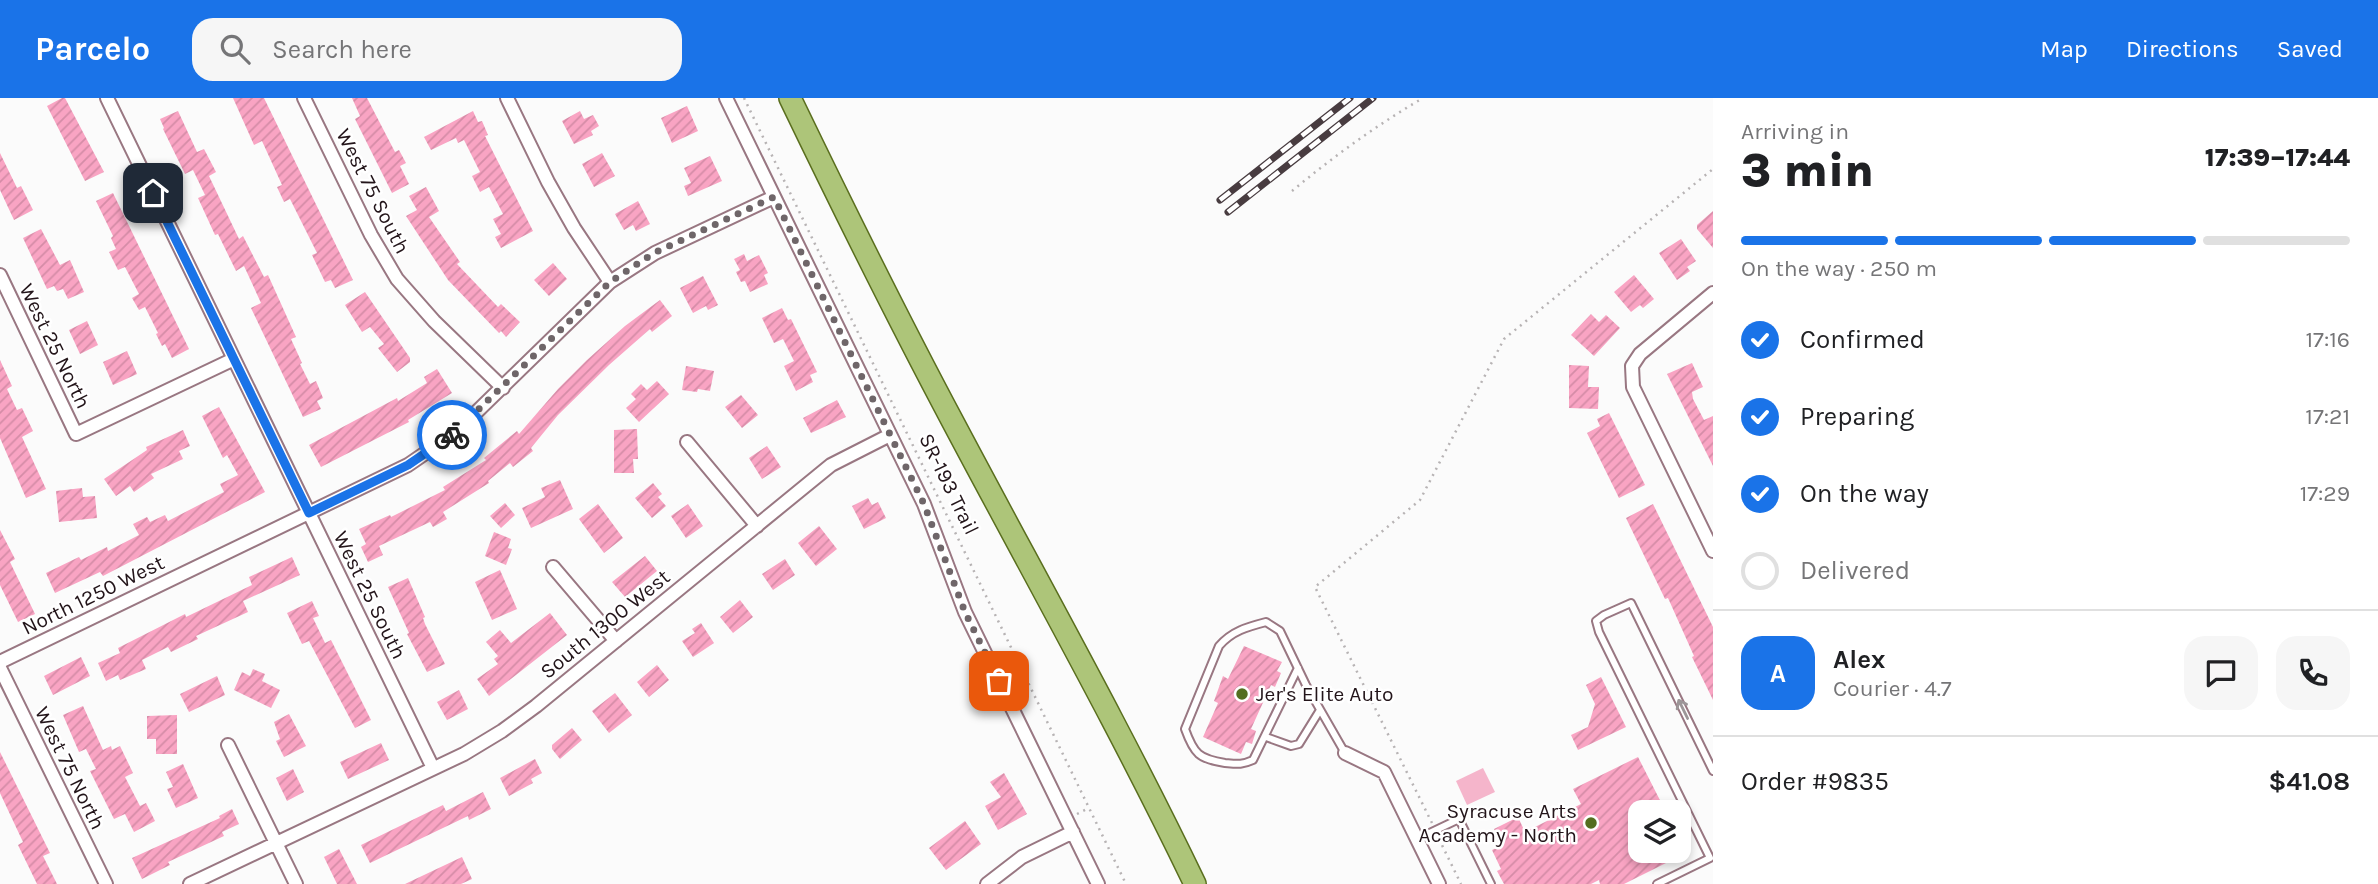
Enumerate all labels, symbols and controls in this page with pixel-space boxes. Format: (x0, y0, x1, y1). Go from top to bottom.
search box (192, 18, 682, 81)
text: Parcelo (35, 30, 150, 68)
icon: search (216, 30, 254, 68)
text: Search here (272, 34, 412, 65)
text: Map (2040, 35, 2088, 63)
text: Directions (2126, 35, 2239, 63)
text: Saved (2277, 35, 2343, 63)
text: Arriving in (1741, 118, 1849, 145)
street label: West 75 South (331, 125, 415, 257)
text: 17:39–17:44 (2205, 142, 2350, 173)
text: 3 min (1741, 144, 1874, 198)
pin (123, 163, 183, 223)
icon: home (134, 174, 172, 212)
text: On the way · 250 m (1741, 255, 1937, 282)
street label: West 25 North (14, 280, 96, 412)
icon: check (1741, 321, 1779, 359)
text: Confirmed (1800, 324, 1925, 355)
text: 17:16 (2306, 326, 2350, 353)
icon: check (1741, 398, 1779, 436)
courier (417, 400, 487, 470)
text: Preparing (1800, 401, 1914, 432)
text: 17:21 (2305, 403, 2350, 430)
icon: bike (433, 416, 471, 454)
street label: SR-193 Trail (914, 429, 984, 539)
icon: check (1741, 475, 1779, 513)
text: On the way (1800, 478, 1929, 509)
text: 17:29 (2300, 480, 2350, 507)
street label: West 25 South (329, 527, 411, 663)
street label: North 1250 West (18, 550, 168, 640)
text: Delivered (1800, 555, 1910, 586)
street label: South 1300 West (535, 564, 675, 684)
button: chat (2184, 636, 2258, 710)
button: phone (2276, 636, 2350, 710)
text: Alex (1833, 644, 1885, 675)
pin (969, 651, 1029, 711)
text: A (1770, 658, 1786, 689)
icon: bag (980, 662, 1018, 700)
text: Courier · 4.7 (1833, 675, 1952, 702)
place label: Jer's Elite Auto (1256, 682, 1393, 706)
marker: Jer's Elite Auto (1234, 686, 1250, 702)
one-way arrow (1676, 699, 1689, 720)
street label: West 75 North (30, 703, 110, 833)
text: Order #9835 (1741, 766, 1889, 797)
text: $41.08 (2269, 766, 2350, 797)
place label: Syracuse Arts Academy - North (1419, 799, 1577, 847)
map controls (1628, 800, 1691, 863)
button: layers (1628, 800, 1691, 863)
marker: Syracuse Arts Academy - North (1583, 815, 1599, 831)

